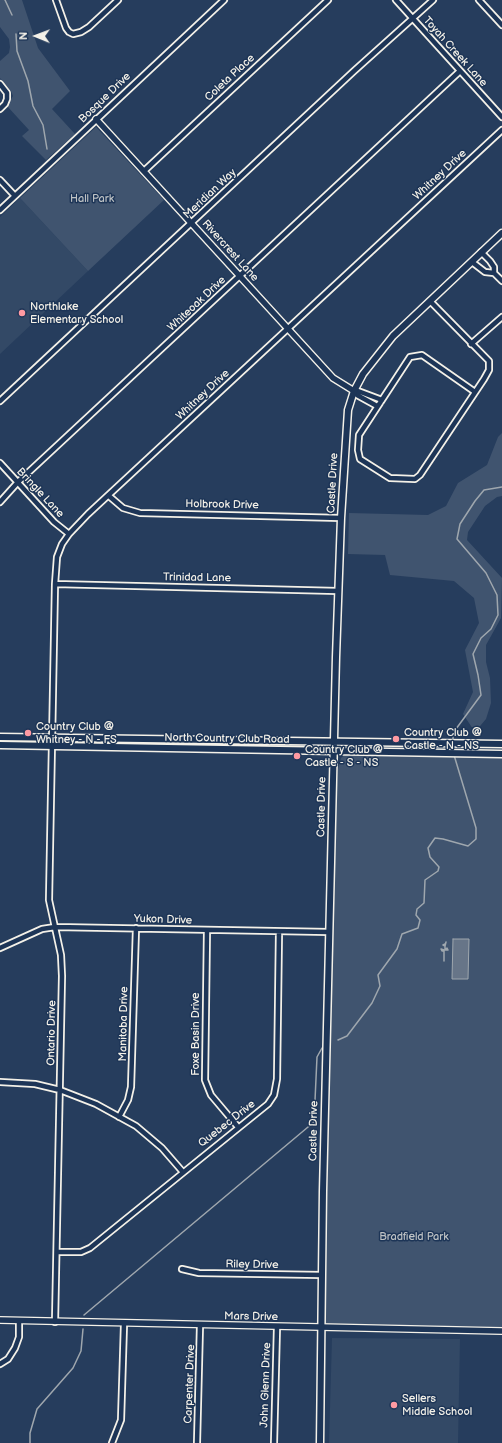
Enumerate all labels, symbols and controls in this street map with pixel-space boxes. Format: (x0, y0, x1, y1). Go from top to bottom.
street label: Toyah Creek Lane (420, 14, 490, 90)
north arrow (16, 16, 56, 56)
text: N (17, 32, 30, 40)
street label: Coleta Place (202, 52, 258, 104)
street label: Bosque Drive (76, 70, 134, 126)
street label: Whitney Drive (411, 147, 469, 203)
street label: Meridian Way (181, 166, 239, 222)
park label: Hall Park (70, 192, 114, 206)
street label: Rivercrest Lane (199, 217, 261, 285)
street label: Whiteoak Drive (165, 274, 229, 334)
place label: Northlake Elementary School (30, 300, 123, 326)
marker: Northlake Elementary School (17, 308, 27, 318)
street label: Whitney Drive (174, 367, 232, 423)
street label: Castle Drive (325, 452, 341, 514)
street label: Bringle Lane (14, 465, 66, 521)
street label: Holbrook Drive (185, 498, 259, 512)
street label: Trinidad Lane (163, 571, 231, 585)
place label: Country Club @ Whitney - N - FS (36, 720, 117, 746)
place label: Country Club @ Castle - N - NS (404, 726, 482, 752)
marker: Country Club @ Whitney - N - FS (23, 728, 33, 738)
street label: North Country Club Road (164, 731, 290, 747)
marker: Country Club @ Castle - N - NS (391, 734, 401, 744)
place label: Country Club @ Castle - S - NS (305, 743, 383, 769)
marker: Country Club @ Castle - S - NS (292, 751, 302, 761)
street label: Castle Drive (315, 777, 329, 837)
street label: Yukon Drive (134, 912, 192, 928)
street label: Manitoba Drive (117, 986, 131, 1062)
street label: Foxe Basin Drive (189, 992, 203, 1076)
street label: Ontario Drive (45, 1000, 59, 1066)
street label: Quebec Drive (196, 1098, 258, 1150)
street label: Castle Drive (307, 1101, 321, 1161)
park label: Bradfield Park (379, 1230, 449, 1244)
street label: Riley Drive (225, 1258, 279, 1272)
street label: Mars Drive (224, 1310, 278, 1324)
street label: John Glenn Drive (258, 1342, 274, 1428)
street label: Carpenter Drive (182, 1344, 198, 1424)
place label: Sellers Middle School (402, 1392, 472, 1418)
marker: Sellers Middle School (389, 1400, 399, 1410)

